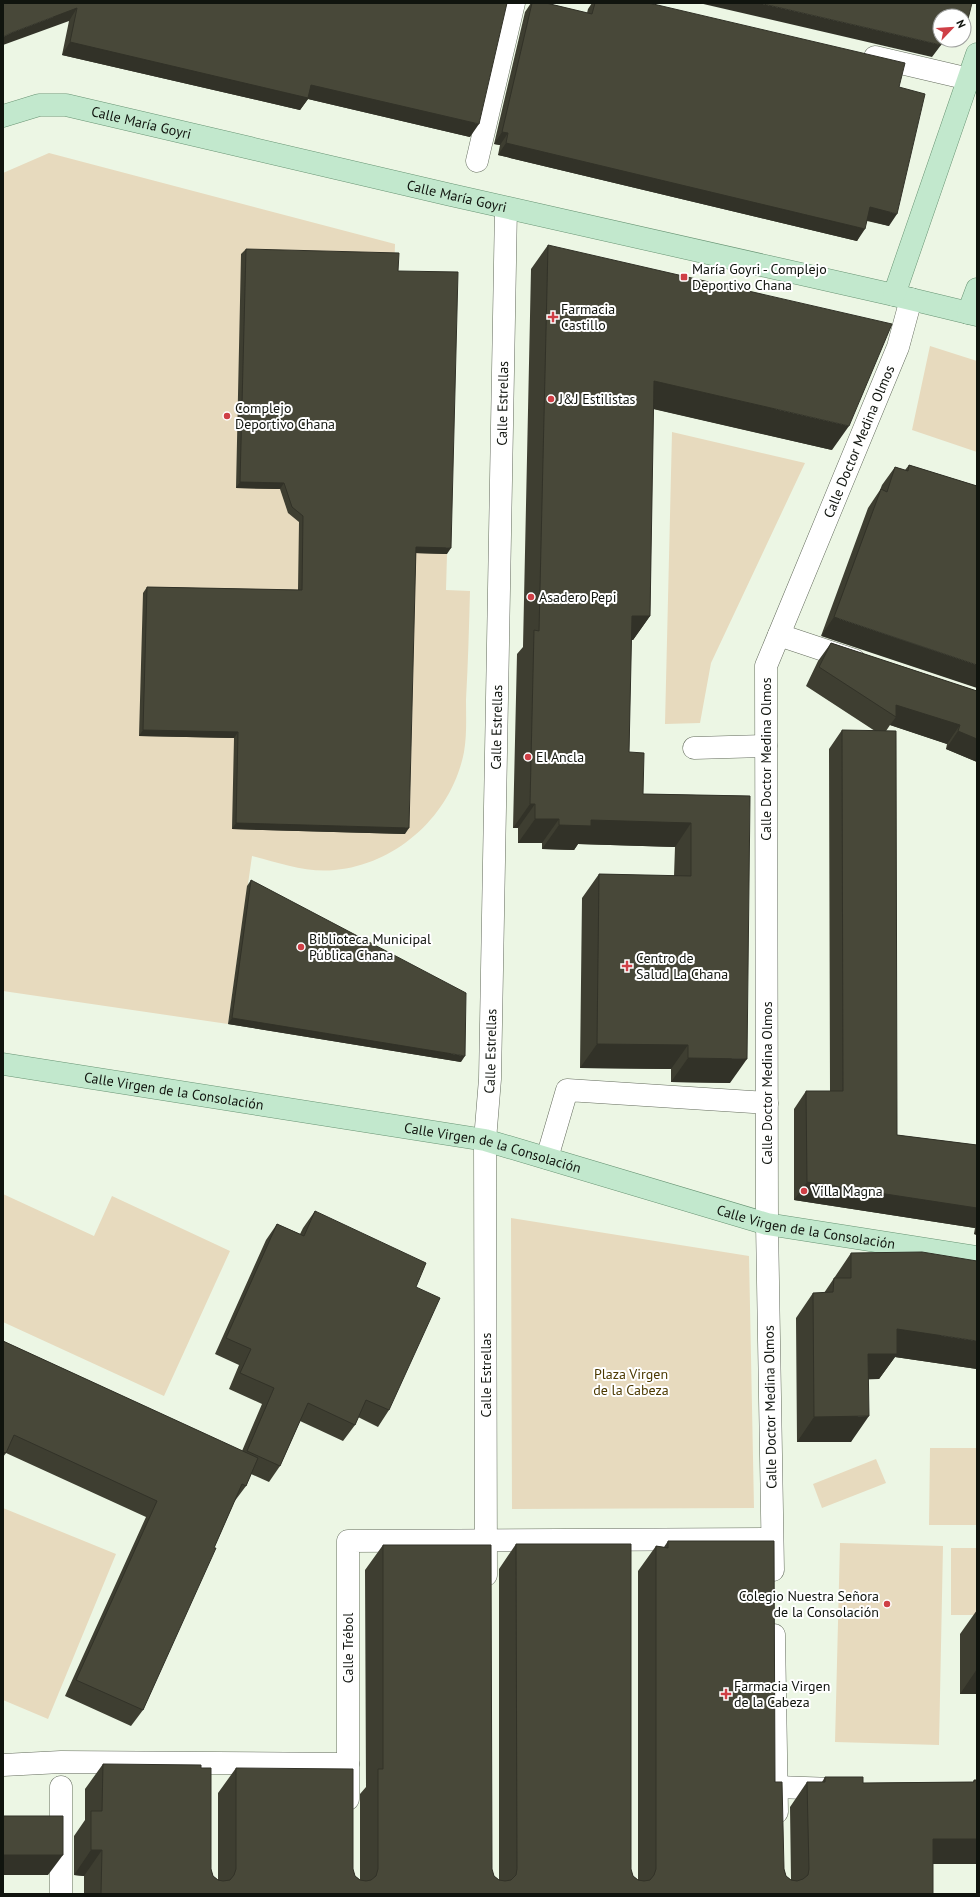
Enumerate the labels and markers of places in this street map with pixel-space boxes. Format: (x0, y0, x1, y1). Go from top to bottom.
place label: María Goyri - Complejo Deportivo Chana (692, 260, 827, 294)
marker: María Goyri - Complejo Deportivo Chana (679, 272, 689, 282)
place label: Farmacia Castillo (561, 300, 615, 334)
marker: Farmacia Castillo (548, 312, 558, 322)
place label: J&J Estilistas (558, 390, 636, 408)
marker: J&J Estilistas (546, 394, 556, 404)
place label: Complejo Deportivo Chana (235, 399, 335, 433)
marker: Complejo Deportivo Chana (222, 411, 232, 421)
place label: Asadero Pepi (539, 588, 616, 606)
marker: Asadero Pepi (526, 592, 536, 602)
place label: El Ancla (536, 748, 584, 766)
marker: El Ancla (523, 752, 533, 762)
place label: Biblioteca Municipal Pública Chana (309, 930, 431, 964)
marker: Biblioteca Municipal Pública Chana (296, 942, 306, 952)
place label: Centro de Salud La Chana (636, 949, 728, 983)
marker: Centro de Salud La Chana (621, 960, 633, 972)
place label: Villa Magna (811, 1182, 883, 1200)
marker: Villa Magna (799, 1186, 809, 1196)
place label: Colegio Nuestra Señora de la Consolación (739, 1587, 879, 1621)
marker: Colegio Nuestra Señora de la Consolación (882, 1599, 892, 1609)
place label: Farmacia Virgen de la Cabeza (734, 1677, 830, 1711)
marker: Farmacia Virgen de la Cabeza (721, 1689, 731, 1699)

